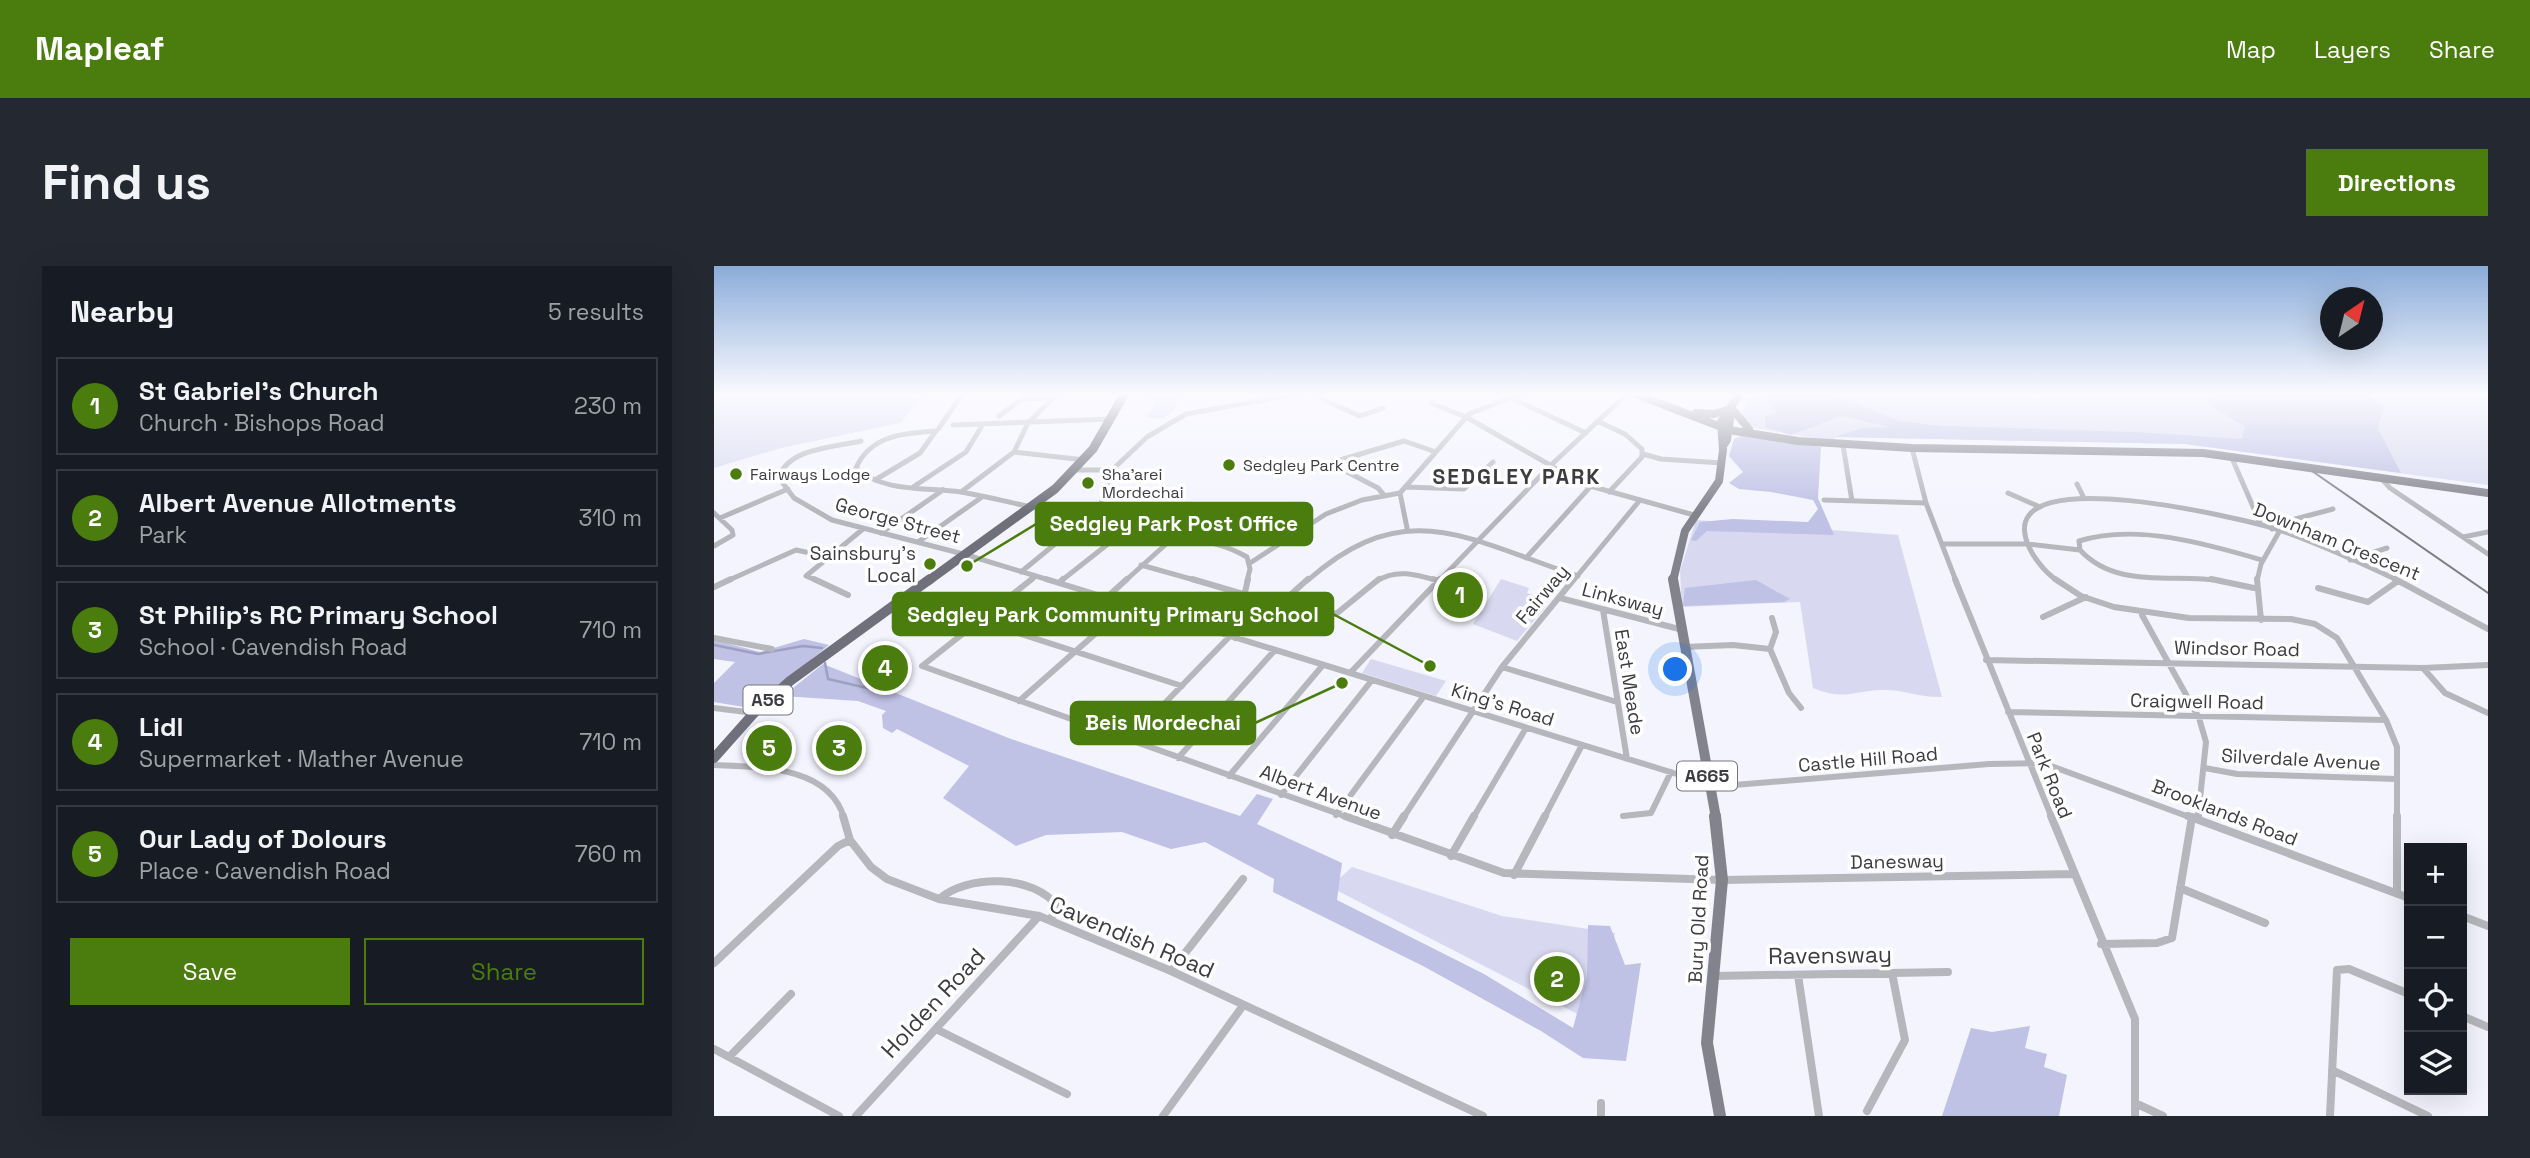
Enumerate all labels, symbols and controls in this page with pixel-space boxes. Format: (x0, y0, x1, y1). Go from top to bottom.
text: Mapleaf (35, 28, 164, 70)
text: Map (2226, 34, 2276, 65)
text: Layers (2314, 34, 2391, 65)
text: Share (2429, 34, 2495, 65)
button: Directions (2306, 149, 2488, 216)
text: Find us (42, 151, 211, 213)
north arrow (2320, 287, 2383, 350)
text: Nearby (70, 292, 174, 331)
text: 5 results (548, 297, 644, 327)
text: St Gabriel's Church (139, 374, 378, 408)
text: 1 (90, 391, 100, 421)
text: 230 m (574, 391, 642, 421)
text: Church · Bishops Road (139, 408, 385, 438)
place label: Sedgley Park Centre (1243, 455, 1399, 476)
marker: Sedgley Park Centre (1221, 457, 1237, 473)
district label: SEDGLEY PARK (1433, 463, 1601, 490)
place label: Fairways Lodge (750, 464, 870, 485)
place label: Sha'arei Mordechai (1102, 464, 1184, 503)
marker: Fairways Lodge (728, 466, 744, 482)
marker: Sha'arei Mordechai (1080, 475, 1096, 491)
text: Albert Avenue Allotments (139, 486, 457, 520)
street label: George Street (832, 492, 963, 549)
street label: Downham Crescent (2250, 497, 2424, 586)
text: 2 (88, 503, 102, 533)
text: 310 m (578, 503, 642, 533)
callout: Sedgley Park Post Office (1036, 503, 1312, 545)
text: Sedgley Park Post Office (1050, 510, 1298, 537)
text: Park (139, 520, 187, 550)
place label: Sainsbury's Local (810, 541, 916, 588)
marker: Sainsbury's Local (922, 556, 938, 572)
street label: Fairway (1510, 559, 1575, 629)
pin: 1 (1437, 569, 1483, 621)
street label: Linksway (1579, 577, 1667, 622)
callout: Sedgley Park Community Primary School (893, 593, 1333, 635)
text: St Philip's RC Primary School (139, 598, 498, 632)
text: Sedgley Park Community Primary School (907, 601, 1319, 628)
text: 3 (88, 615, 102, 645)
text: 710 m (579, 615, 642, 645)
street label: East Meade (1609, 627, 1650, 737)
text: School · Cavendish Road (139, 632, 407, 662)
street label: Windsor Road (2174, 635, 2300, 662)
pin: 4 (862, 642, 908, 694)
your location (1658, 652, 1692, 686)
street label: King's Road (1448, 677, 1557, 732)
road number: A56 (744, 686, 792, 714)
street label: Craigwell Road (2130, 688, 2264, 715)
callout: Beis Mordechai (1071, 702, 1255, 744)
text: Beis Mordechai (1085, 709, 1241, 736)
text: Lidl (139, 710, 184, 744)
pin: 5 (746, 722, 792, 774)
pin: 3 (816, 722, 862, 774)
text: 4 (88, 727, 102, 757)
text: 710 m (579, 727, 642, 757)
street label: Park Road (2021, 728, 2078, 822)
street label: Castle Hill Road (1797, 741, 1939, 778)
street label: Silverdale Avenue (2221, 743, 2381, 776)
text: Supermarket · Mather Avenue (139, 744, 464, 774)
street label: Albert Avenue (1257, 759, 1385, 826)
road number: A665 (1677, 762, 1737, 790)
street label: Brooklands Road (2148, 773, 2301, 852)
text: Our Lady of Dolours (139, 822, 387, 856)
text: 5 (88, 839, 102, 869)
text: 760 m (575, 839, 642, 869)
map controls (2404, 843, 2467, 1095)
button: + (2404, 843, 2467, 906)
street label: Danesway (1850, 848, 1944, 875)
street label: Bury Old Road (1683, 854, 1714, 984)
text: Place · Cavendish Road (139, 856, 391, 886)
street label: Cavendish Road (1045, 889, 1219, 985)
button: − (2404, 906, 2467, 969)
button: Save (70, 938, 350, 1005)
button: Share (364, 938, 644, 1005)
street label: Ravensway (1768, 939, 1892, 971)
street label: Holden Road (874, 942, 992, 1064)
pin: 2 (1534, 953, 1580, 1005)
button: locate (2404, 969, 2467, 1032)
button: layers (2404, 1032, 2467, 1095)

